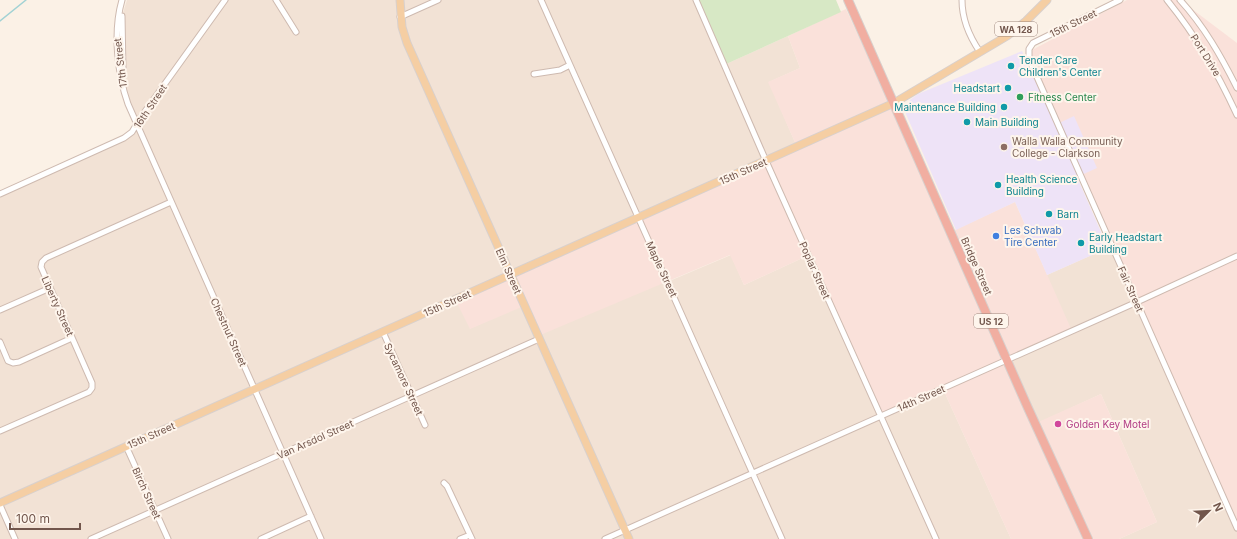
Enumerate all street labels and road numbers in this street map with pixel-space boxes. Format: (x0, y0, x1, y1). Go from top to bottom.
street label: 15th Street (1048, 6, 1099, 39)
road number: WA 128 (995, 22, 1037, 36)
street label: Port Drive (1188, 32, 1224, 78)
street label: 17th Street (111, 37, 129, 89)
street label: 16th Street (131, 81, 169, 130)
street label: 15th Street (718, 155, 769, 187)
street label: Bridge Street (959, 235, 995, 297)
street label: Maple Street (644, 239, 680, 299)
street label: Poplar Street (797, 240, 833, 301)
street label: Elm Street (494, 247, 525, 296)
street label: Fair Street (1116, 264, 1147, 314)
street label: Liberty Street (39, 274, 77, 338)
street label: 15th Street (422, 287, 473, 319)
street label: Chestnut Street (209, 296, 250, 369)
road number: US 12 (974, 314, 1008, 328)
street label: Sycamore Street (382, 341, 426, 418)
street label: 14th Street (895, 382, 947, 414)
street label: Van Arsdol Street (275, 416, 356, 461)
street label: 15th Street (126, 419, 177, 451)
street label: Birch Street (130, 465, 164, 521)

